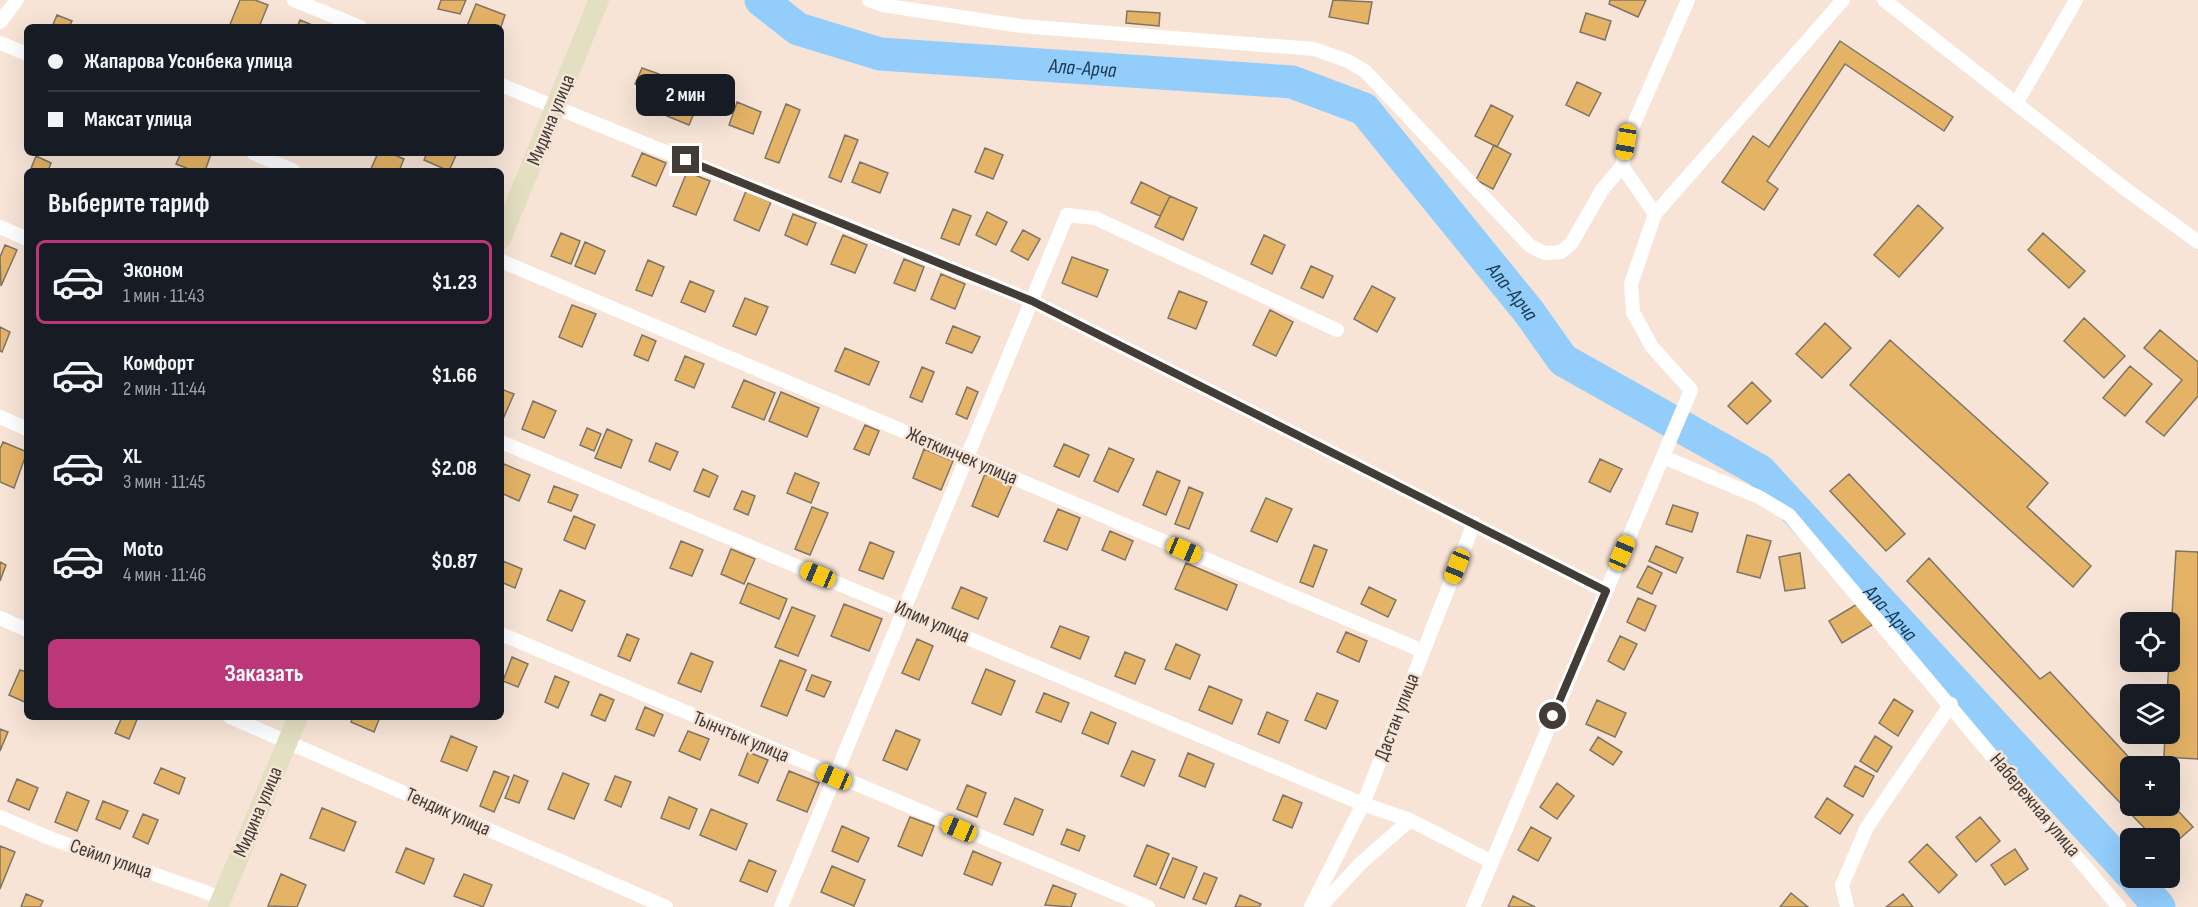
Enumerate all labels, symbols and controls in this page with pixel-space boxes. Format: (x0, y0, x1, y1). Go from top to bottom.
text: Жапарова Усонбека улица (84, 48, 292, 75)
water label: Ала-Арча (1047, 53, 1118, 83)
street label: Мидина улица (522, 71, 580, 169)
callout: 2 мин (636, 73, 736, 115)
text: 2 мин (666, 83, 705, 107)
text: Максат улица (84, 106, 192, 133)
car (1614, 123, 1638, 161)
route end (672, 146, 699, 173)
text: Выберите тариф (48, 188, 210, 220)
icon: car (51, 255, 105, 309)
text: Эконом (123, 257, 183, 284)
water label: Ала-Арча (1481, 257, 1544, 326)
text: $1.23 (432, 269, 477, 296)
text: 1 мин · 11:43 (123, 284, 205, 308)
icon: car (51, 348, 105, 402)
text: Комфорт (123, 350, 194, 377)
text: $1.66 (431, 362, 477, 389)
text: 2 мин · 11:44 (123, 377, 206, 401)
street label: Жеткинчек улица (903, 422, 1021, 490)
icon: car (51, 441, 105, 495)
text: XL (123, 443, 142, 470)
text: $2.08 (431, 455, 477, 482)
text: 3 мин · 11:45 (123, 470, 206, 494)
car (1607, 533, 1637, 573)
icon: car (51, 534, 105, 588)
car (1164, 535, 1204, 565)
text: Moto (123, 536, 163, 563)
car (1442, 546, 1472, 586)
text: $0.87 (431, 548, 477, 575)
car (798, 560, 838, 590)
text: 4 мин · 11:46 (123, 563, 206, 587)
water label: Ала-Арча (1858, 579, 1923, 647)
street label: Илим улица (891, 595, 973, 649)
map controls (2120, 612, 2180, 888)
button: locate (2120, 612, 2180, 672)
button: Заказать (48, 639, 480, 708)
street label: Дастан улица (1369, 670, 1425, 764)
button: layers (2120, 684, 2180, 744)
route start (1539, 702, 1566, 729)
street label: Тынчтык улица (689, 706, 793, 768)
street label: Набережная улица (1985, 748, 2085, 862)
button: + (2120, 756, 2180, 816)
car (814, 762, 854, 792)
street label: Мидина улица (228, 763, 288, 861)
street label: Тендик улица (402, 783, 494, 841)
car (939, 814, 979, 844)
button: − (2120, 828, 2180, 888)
street label: Сейил улица (67, 834, 155, 884)

